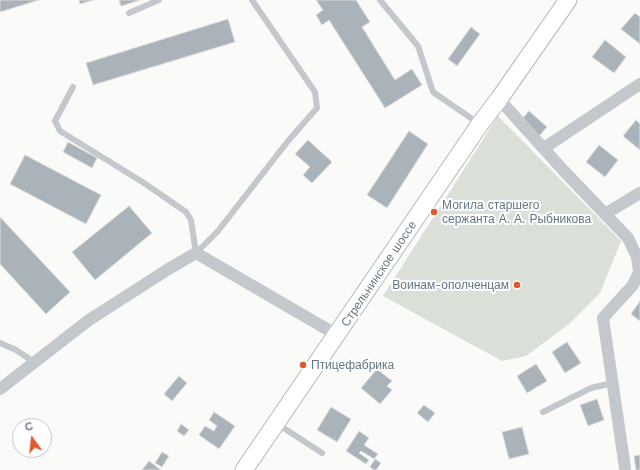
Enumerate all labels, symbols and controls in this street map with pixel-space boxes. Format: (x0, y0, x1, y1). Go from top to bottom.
place label: Могила старшего сержанта А. А. Рыбникова (442, 198, 591, 226)
marker: Могила старшего сержанта А. А. Рыбникова (429, 207, 439, 217)
street label: Стрельнинское шоссе (338, 219, 420, 329)
place label: Воинам-ополченцам (392, 278, 509, 292)
marker: Воинам-ополченцам (512, 280, 522, 290)
place label: Птицефабрика (311, 358, 394, 372)
marker: Птицефабрика (298, 360, 308, 370)
north arrow (12, 418, 52, 458)
text: С (23, 420, 35, 434)

